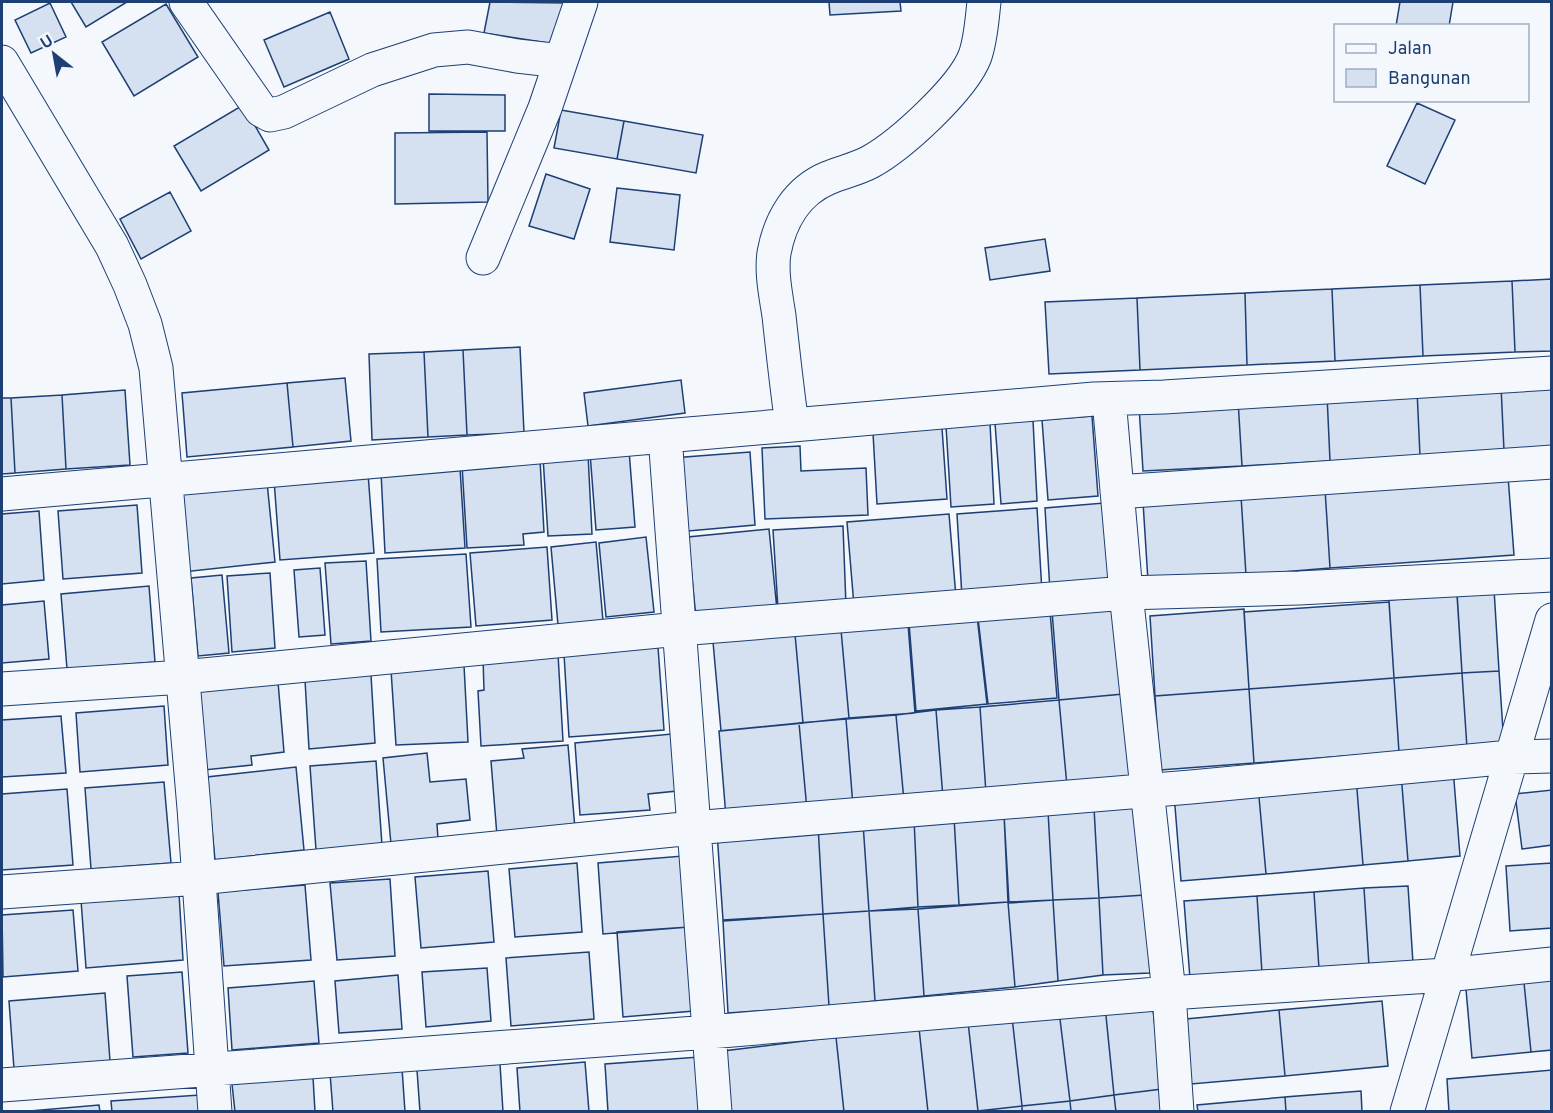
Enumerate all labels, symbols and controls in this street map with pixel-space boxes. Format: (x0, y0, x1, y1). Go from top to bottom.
north arrow (24, 24, 84, 84)
legend (1334, 24, 1529, 102)
text: U (37, 31, 57, 54)
text: Jalan (1388, 38, 1432, 61)
text: Bangunan (1388, 68, 1471, 91)

